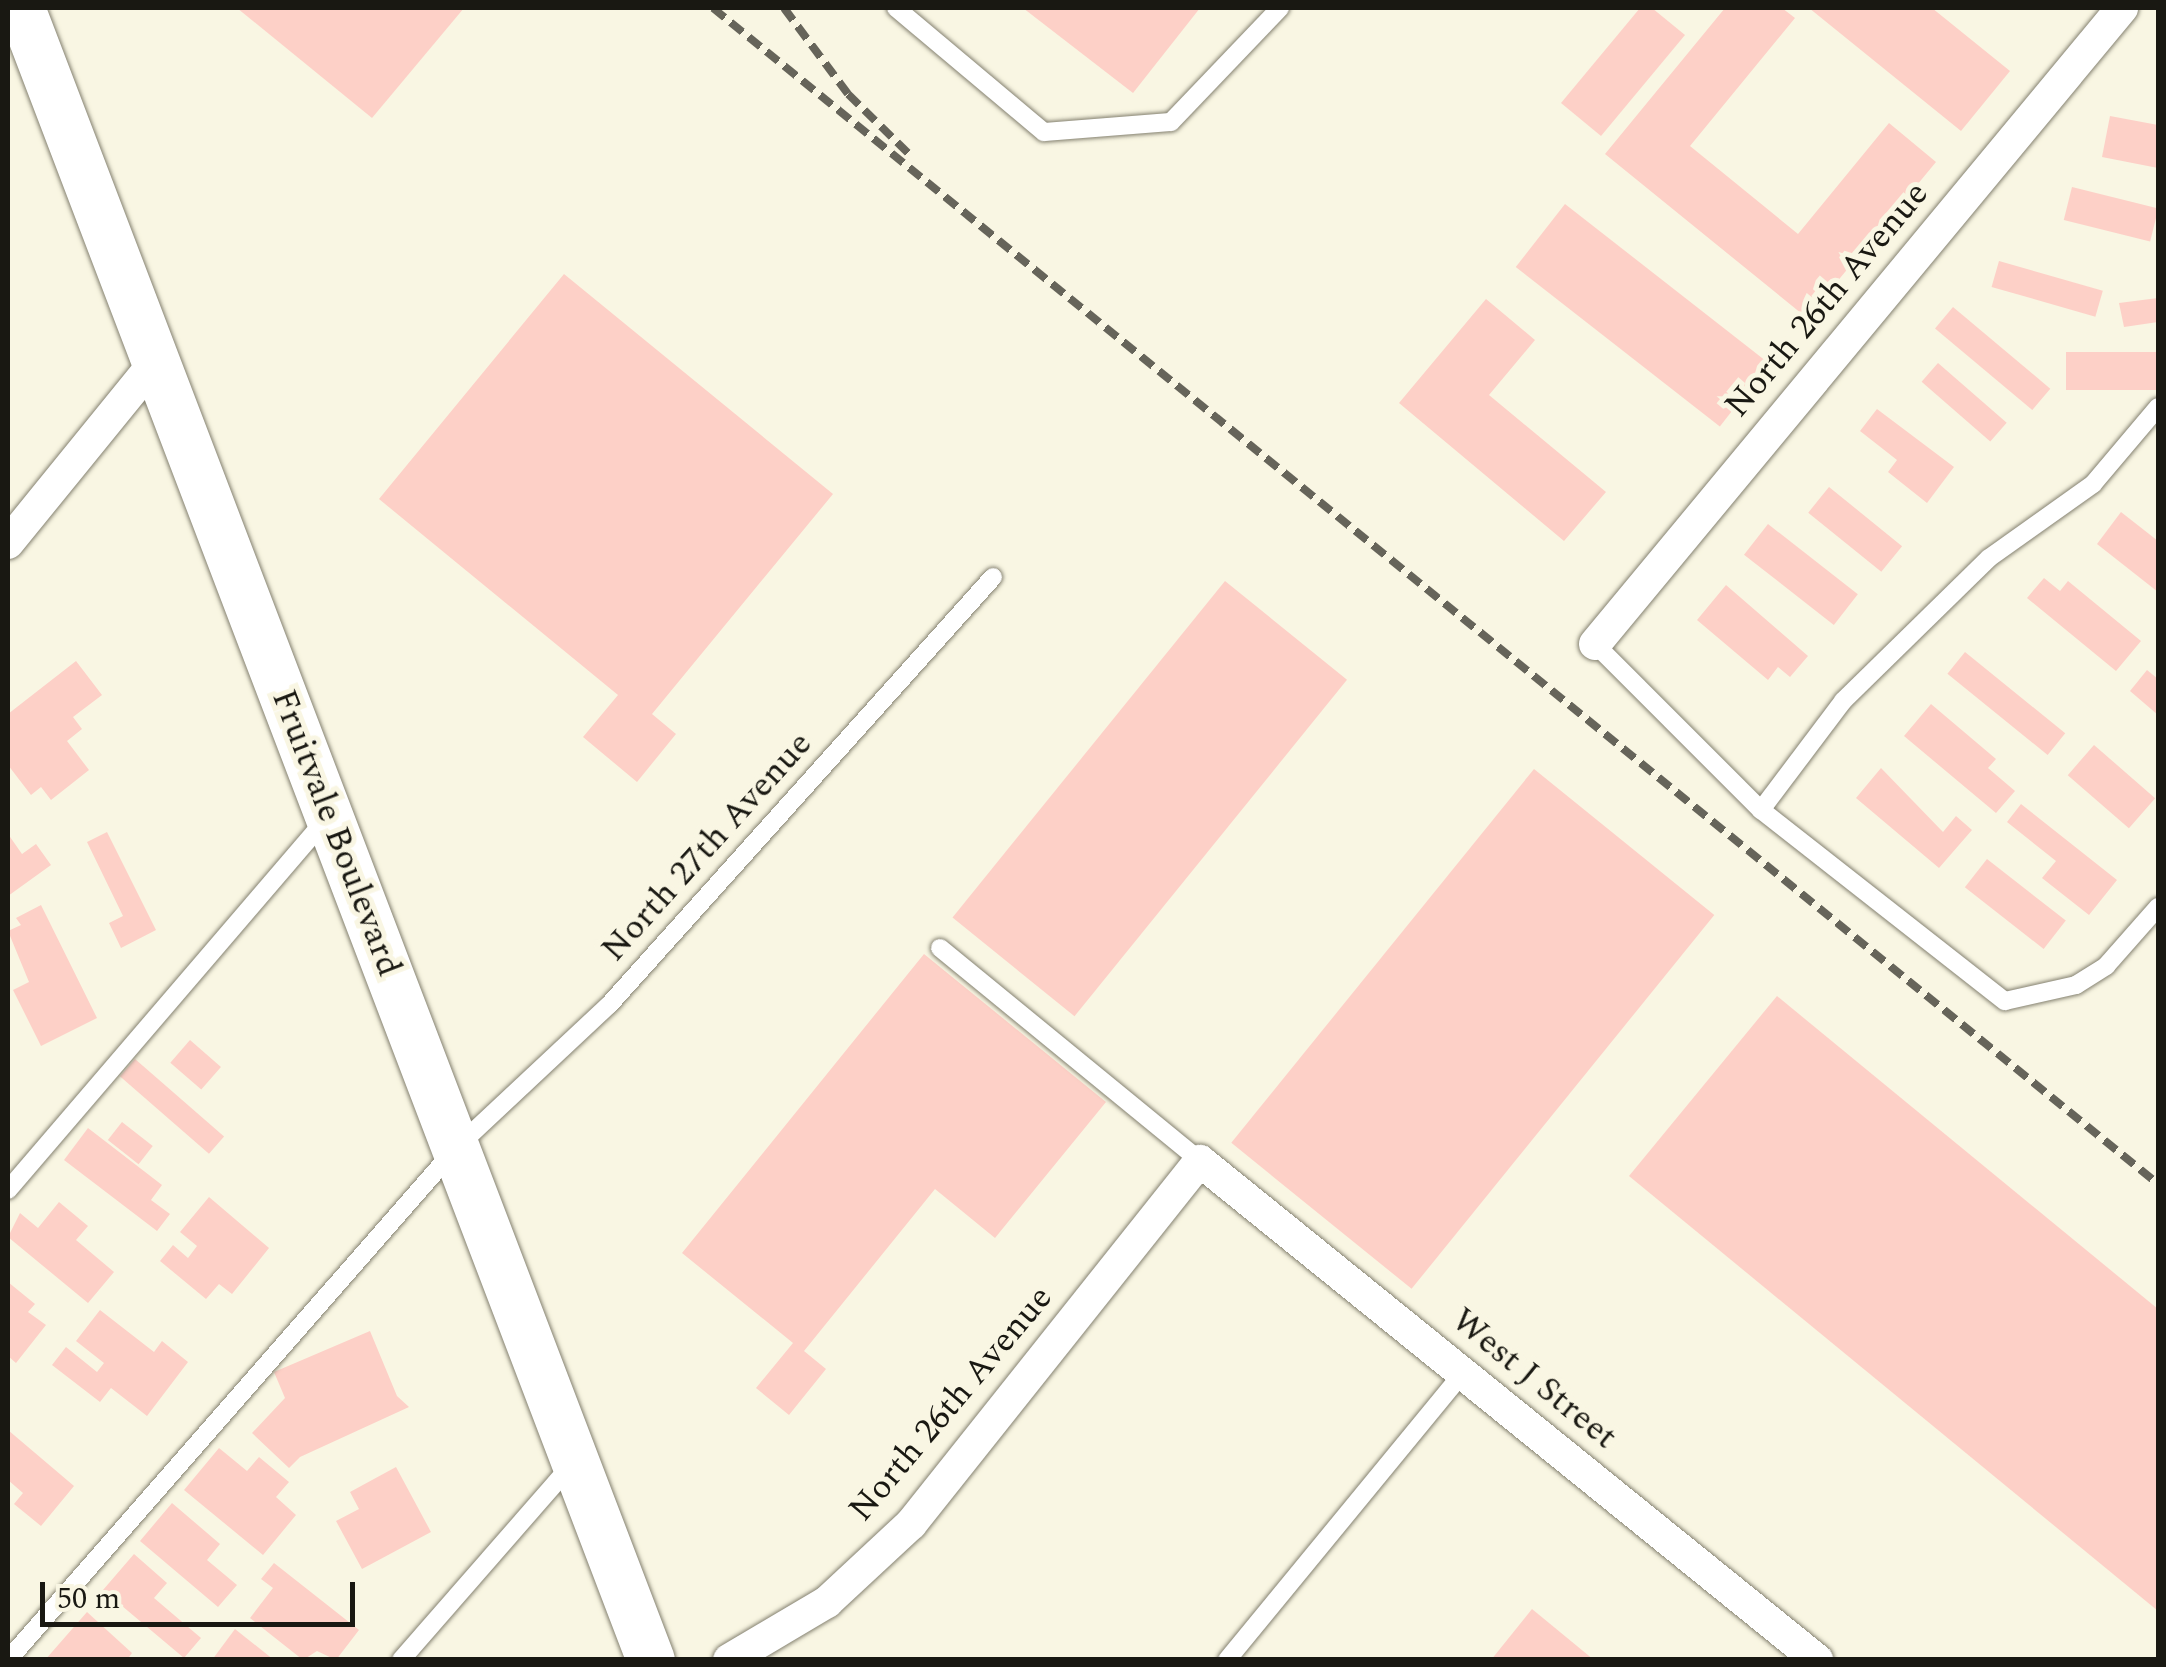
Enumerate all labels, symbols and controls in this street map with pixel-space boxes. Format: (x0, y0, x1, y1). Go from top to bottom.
street label: North 26th Avenue (1716, 174, 1938, 426)
street label: Fruitvale Boulevard (262, 684, 410, 982)
street label: North 27th Avenue (593, 724, 821, 970)
street label: North 26th Avenue (840, 1278, 1062, 1530)
street label: West J Street (1443, 1300, 1625, 1458)
scale bar (45, 1562, 360, 1624)
text: 50 m (57, 1576, 120, 1622)

